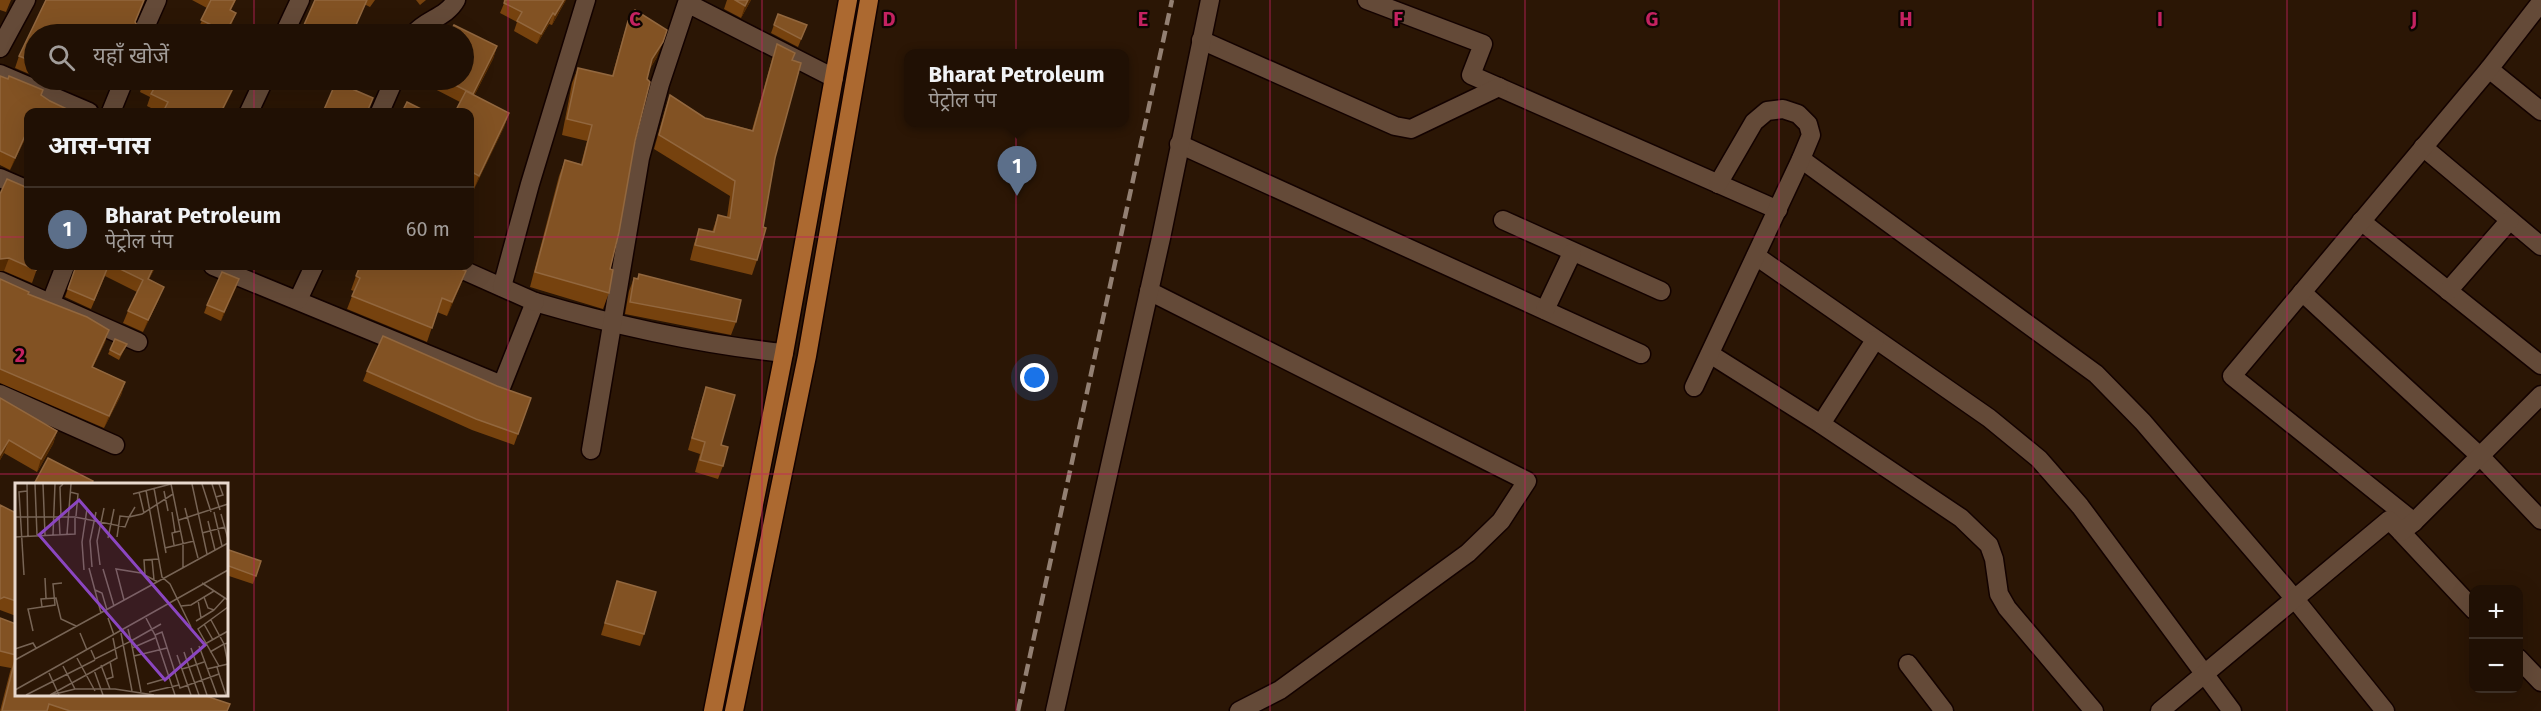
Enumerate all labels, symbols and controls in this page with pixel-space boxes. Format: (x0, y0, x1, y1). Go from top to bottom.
text: C (629, 7, 641, 31)
text: D (882, 7, 896, 31)
text: E (1138, 7, 1148, 31)
text: F (1393, 7, 1403, 31)
text: G (1646, 7, 1658, 31)
text: H (1899, 7, 1913, 31)
text: I (2157, 7, 2163, 31)
text: J (2410, 7, 2417, 31)
search box (24, 24, 474, 90)
icon: search (45, 41, 78, 74)
text: यहाँ खोजें (93, 42, 169, 69)
popup (904, 49, 1129, 127)
text: Bharat Petroleum (928, 61, 1105, 88)
text: पेट्रोल पंप (928, 88, 997, 112)
text: आस-पास (48, 130, 150, 161)
pin: 1 (998, 146, 1036, 196)
text: Bharat Petroleum (105, 202, 281, 229)
text: 1 (63, 217, 72, 241)
text: 60 m (406, 217, 450, 241)
text: पेट्रोल पंप (105, 229, 173, 253)
text: 2 (15, 343, 25, 367)
your location (1020, 363, 1049, 392)
inset map (15, 483, 228, 696)
map controls (2469, 585, 2523, 693)
button: + (2469, 585, 2523, 639)
button: − (2469, 639, 2523, 693)

